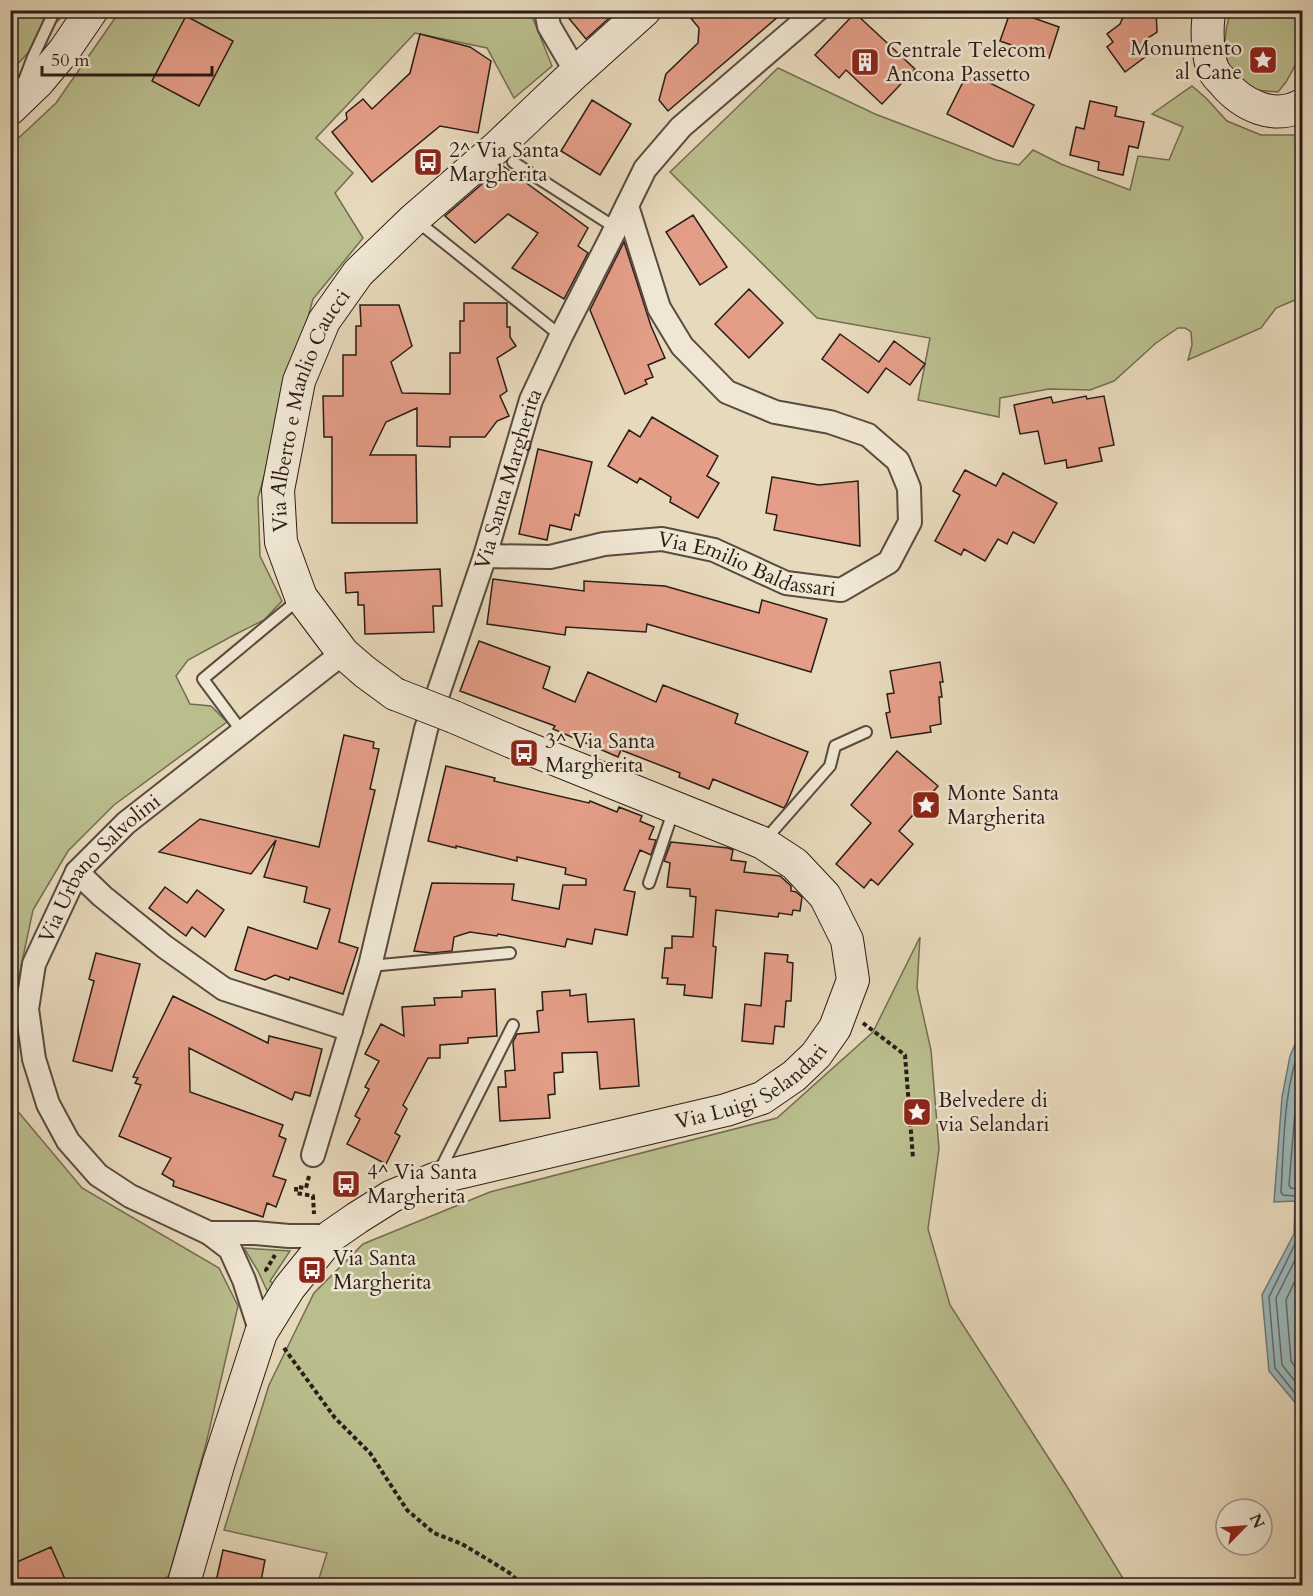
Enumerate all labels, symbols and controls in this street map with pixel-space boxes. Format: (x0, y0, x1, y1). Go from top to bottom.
place label: Monumento al Cane (1130, 34, 1242, 87)
place label: Centrale Telecom Ancona Passetto (886, 36, 1046, 89)
scale bar (42, 39, 212, 77)
place icon: Monumento al Cane (1247, 44, 1279, 76)
building icon: Centrale Telecom Ancona Passetto (849, 46, 881, 78)
text: 50 m (51, 48, 90, 73)
place label: 2^ Via Santa Margherita (449, 136, 559, 189)
bus stop icon: 2^ Via Santa Margherita (412, 146, 444, 178)
street label: Via Alberto e Manlio Caucci (263, 283, 357, 533)
street label: Via Santa Margherita (467, 384, 549, 574)
street label: Via Emilio Baldassari (655, 524, 838, 604)
place label: 3^ Via Santa Margherita (545, 727, 655, 780)
bus stop icon: 3^ Via Santa Margherita (508, 737, 540, 769)
place label: Monte Santa Margherita (947, 779, 1059, 832)
street label: Via Urbano Salvolini (32, 787, 167, 948)
place icon: Monte Santa Margherita (910, 789, 942, 821)
street label: Via Luigi Selandari (672, 1038, 835, 1136)
place label: Belvedere di via Selandari (938, 1086, 1050, 1139)
place icon: Belvedere di via Selandari (901, 1096, 933, 1128)
place label: 4^ Via Santa Margherita (367, 1158, 477, 1211)
bus stop icon: 4^ Via Santa Margherita (330, 1168, 362, 1200)
place label: Via Santa Margherita (333, 1244, 432, 1297)
bus stop icon: Via Santa Margherita (296, 1254, 328, 1286)
north arrow (1214, 1497, 1274, 1557)
text: N (1244, 1510, 1270, 1532)

